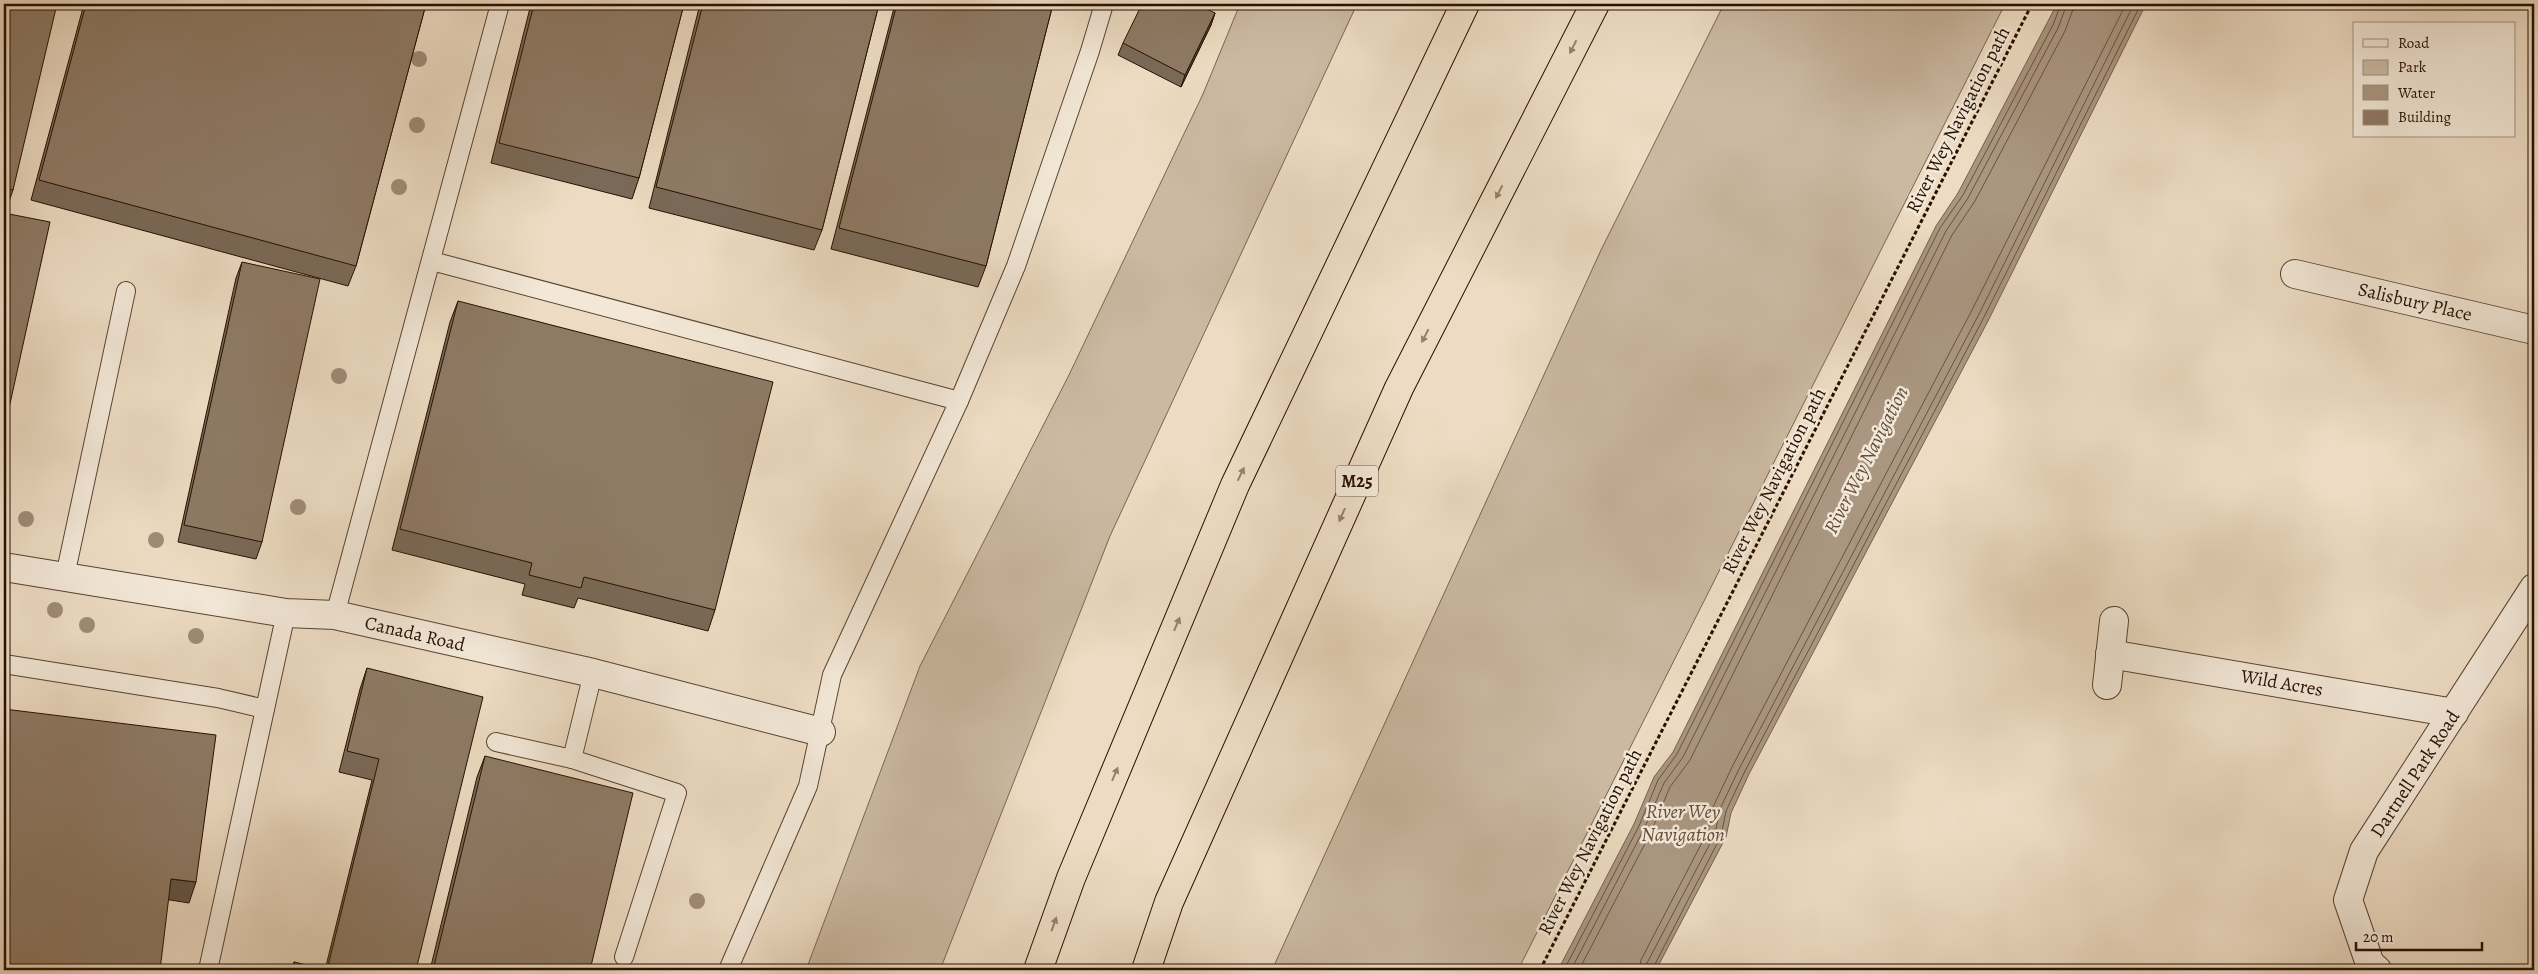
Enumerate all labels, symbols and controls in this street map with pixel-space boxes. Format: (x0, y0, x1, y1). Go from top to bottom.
street label: River Wey Navigation path (1900, 22, 2016, 218)
legend (2353, 22, 2516, 138)
text: Road (2398, 33, 2430, 53)
one-way arrow (1569, 40, 1577, 54)
text: Park (2398, 57, 2427, 77)
text: Water (2397, 83, 2435, 103)
text: Building (2398, 107, 2451, 127)
one-way arrow (1495, 185, 1503, 199)
street label: Salisbury Place (2355, 276, 2475, 328)
one-way arrow (1421, 329, 1429, 344)
water label: River Wey Navigation (1817, 382, 1915, 538)
street label: River Wey Navigation path (1716, 383, 1832, 579)
road number: M25 (1336, 466, 1378, 496)
one-way arrow (1237, 467, 1245, 481)
one-way arrow (1337, 508, 1345, 522)
street label: Canada Road (362, 610, 469, 658)
one-way arrow (1174, 617, 1182, 631)
street label: Wild Acres (2238, 663, 2325, 703)
street label: Dartnell Park Road (2364, 705, 2466, 843)
street label: River Wey Navigation path (1532, 744, 1648, 940)
one-way arrow (1111, 766, 1119, 781)
water label: River Wey Navigation (1641, 798, 1725, 848)
one-way arrow (1051, 917, 1058, 932)
scale bar (2356, 919, 2482, 951)
text: 20 m (2363, 927, 2394, 947)

